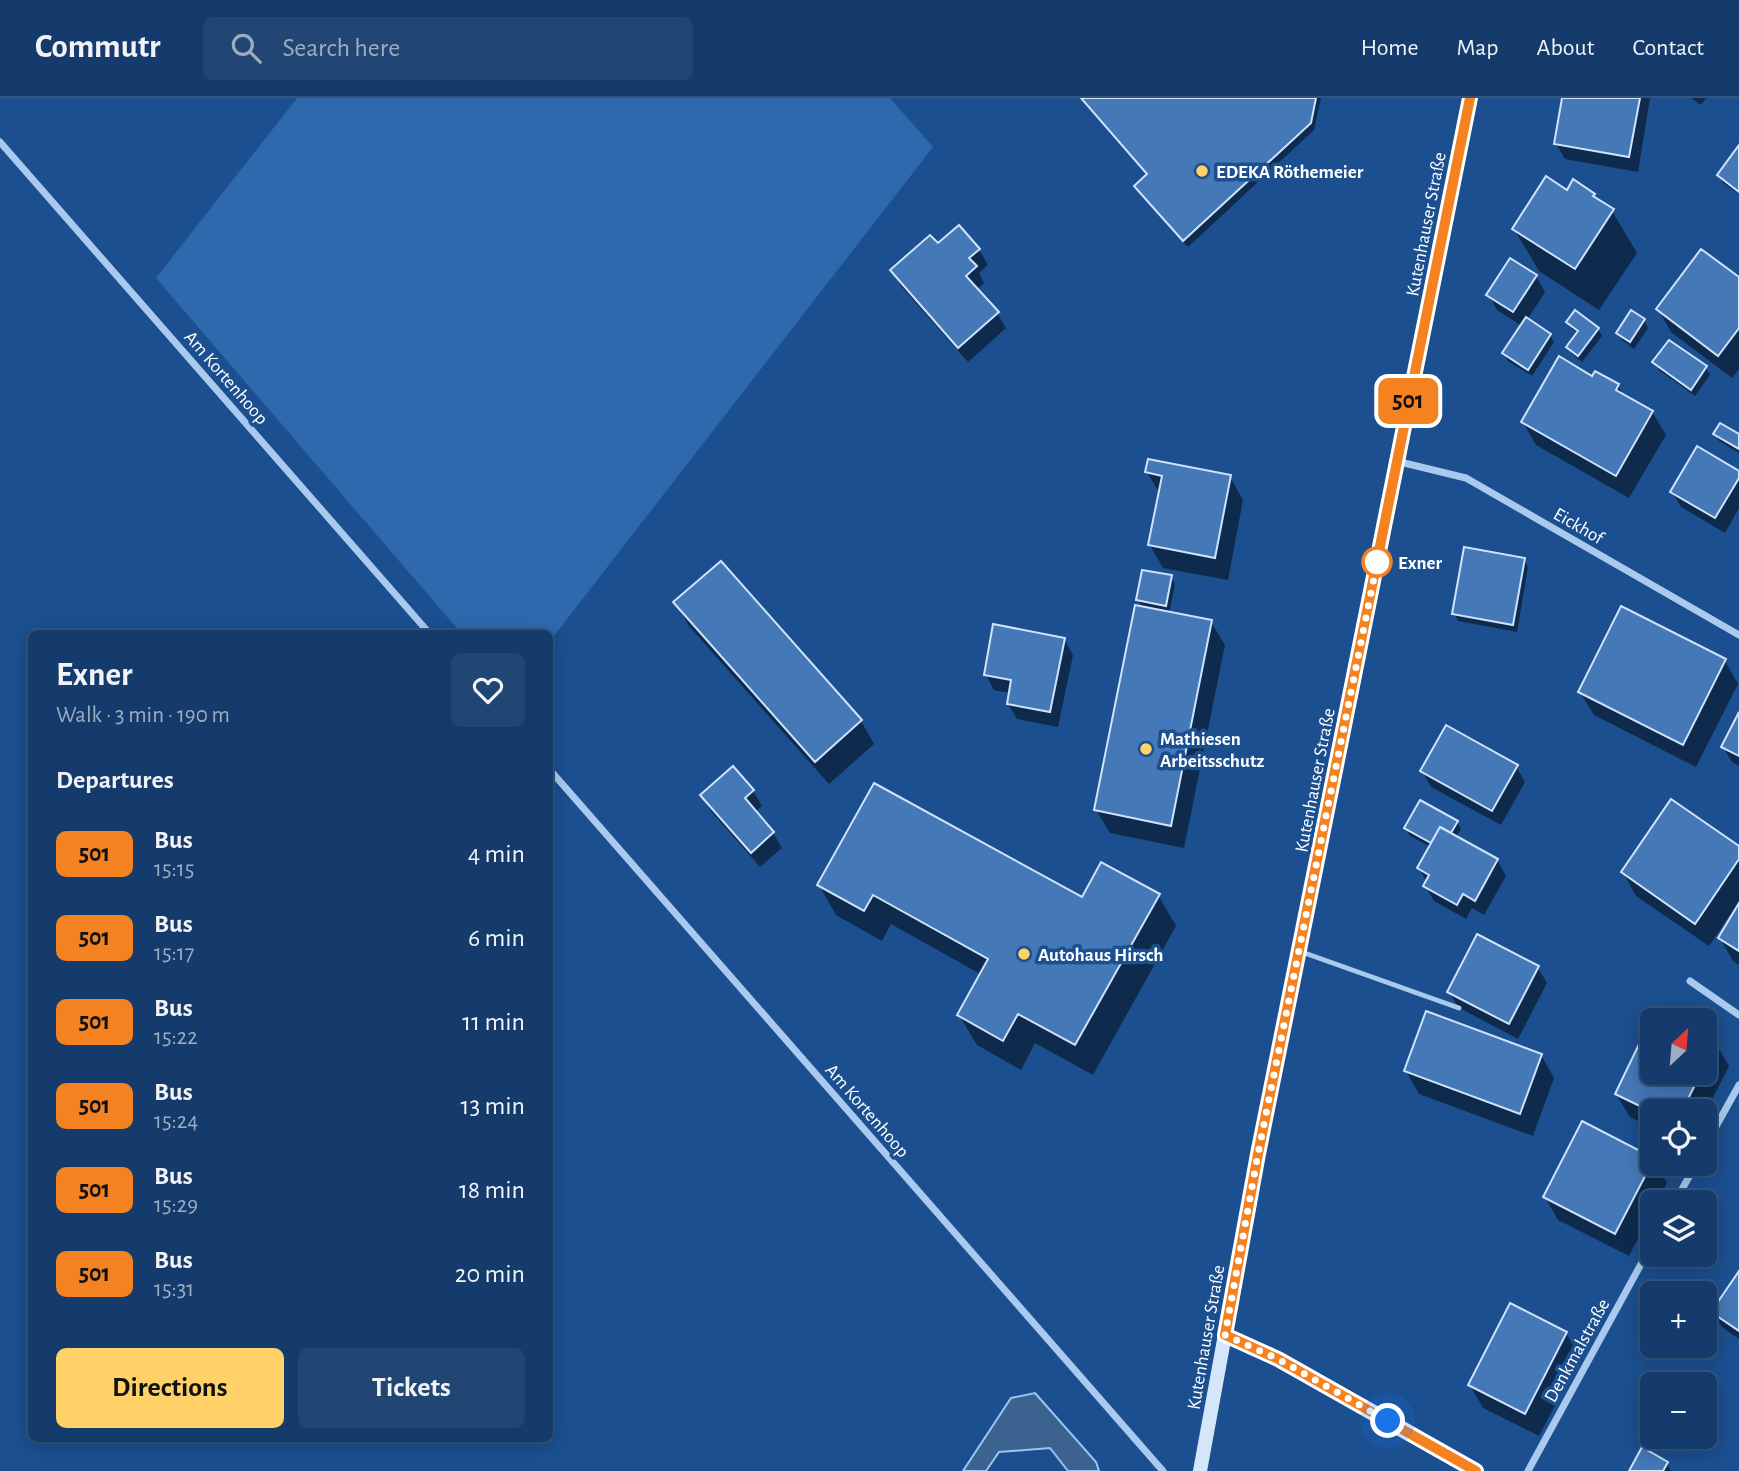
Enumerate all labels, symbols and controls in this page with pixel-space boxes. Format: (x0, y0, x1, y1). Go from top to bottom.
search box (203, 17, 693, 80)
icon: search (227, 29, 265, 67)
text: Commutr (35, 31, 161, 64)
text: Search here (283, 35, 400, 61)
text: Home (1361, 36, 1419, 60)
text: Map (1457, 36, 1499, 60)
text: About (1537, 36, 1594, 60)
text: Contact (1632, 36, 1704, 60)
street label: Kutenhauser Straße (1403, 151, 1450, 298)
marker: EDEKA Röthemeier (1194, 163, 1210, 179)
place label: EDEKA Röthemeier (1216, 163, 1364, 182)
street label: Am Kortenhoop (180, 328, 271, 428)
line badge: 501 (1368, 378, 1448, 424)
text: 501 (1392, 389, 1424, 413)
street label: Eickhof (1550, 504, 1608, 549)
marker: Exner (1362, 547, 1392, 577)
place label: Exner (1398, 554, 1442, 573)
button: heart (451, 653, 525, 727)
text: Exner (56, 659, 133, 692)
text: Walk · 3 min · 190 m (56, 704, 230, 727)
street label: Kutenhauser Straße (1292, 707, 1339, 854)
place label: Mathiesen Arbeitsschutz (1160, 730, 1264, 771)
marker: Mathiesen Arbeitsschutz (1138, 741, 1154, 757)
text: Departures (56, 767, 174, 793)
text: Bus (154, 827, 193, 853)
text: 4 min (468, 841, 525, 867)
text: 501 (79, 842, 110, 866)
text: 15:15 (154, 858, 194, 881)
text: Bus (154, 911, 193, 937)
text: 6 min (468, 925, 525, 951)
text: 501 (79, 926, 110, 950)
text: 15:17 (154, 942, 194, 965)
marker: Autohaus Hirsch (1016, 946, 1032, 962)
place label: Autohaus Hirsch (1038, 946, 1163, 965)
text: Bus (154, 995, 193, 1021)
north arrow (1640, 1008, 1717, 1085)
map controls (1640, 1008, 1717, 1449)
text: 11 min (462, 1009, 525, 1035)
text: 501 (79, 1010, 110, 1034)
text: 15:22 (154, 1026, 198, 1049)
street label: Am Kortenhoop (821, 1061, 912, 1161)
text: Bus (154, 1079, 193, 1105)
text: 13 min (461, 1093, 525, 1119)
text: 501 (79, 1094, 110, 1118)
button: locate (1640, 1099, 1717, 1176)
text: 15:24 (154, 1110, 198, 1133)
text: Bus (154, 1163, 193, 1189)
text: 18 min (459, 1177, 525, 1203)
text: 501 (79, 1178, 110, 1202)
button: layers (1640, 1190, 1717, 1267)
text: 15:29 (154, 1194, 198, 1217)
text: Bus (154, 1247, 193, 1273)
text: 20 min (455, 1261, 525, 1287)
text: 501 (79, 1262, 110, 1286)
street label: Kutenhauser Straße (1184, 1263, 1229, 1411)
text: 15:31 (154, 1278, 194, 1301)
button: + (1640, 1281, 1717, 1358)
street label: Denkmalstraße (1541, 1296, 1614, 1406)
button: Directions (56, 1348, 284, 1428)
button: Tickets (298, 1348, 525, 1428)
button: − (1640, 1372, 1717, 1449)
your location (1370, 1403, 1405, 1438)

